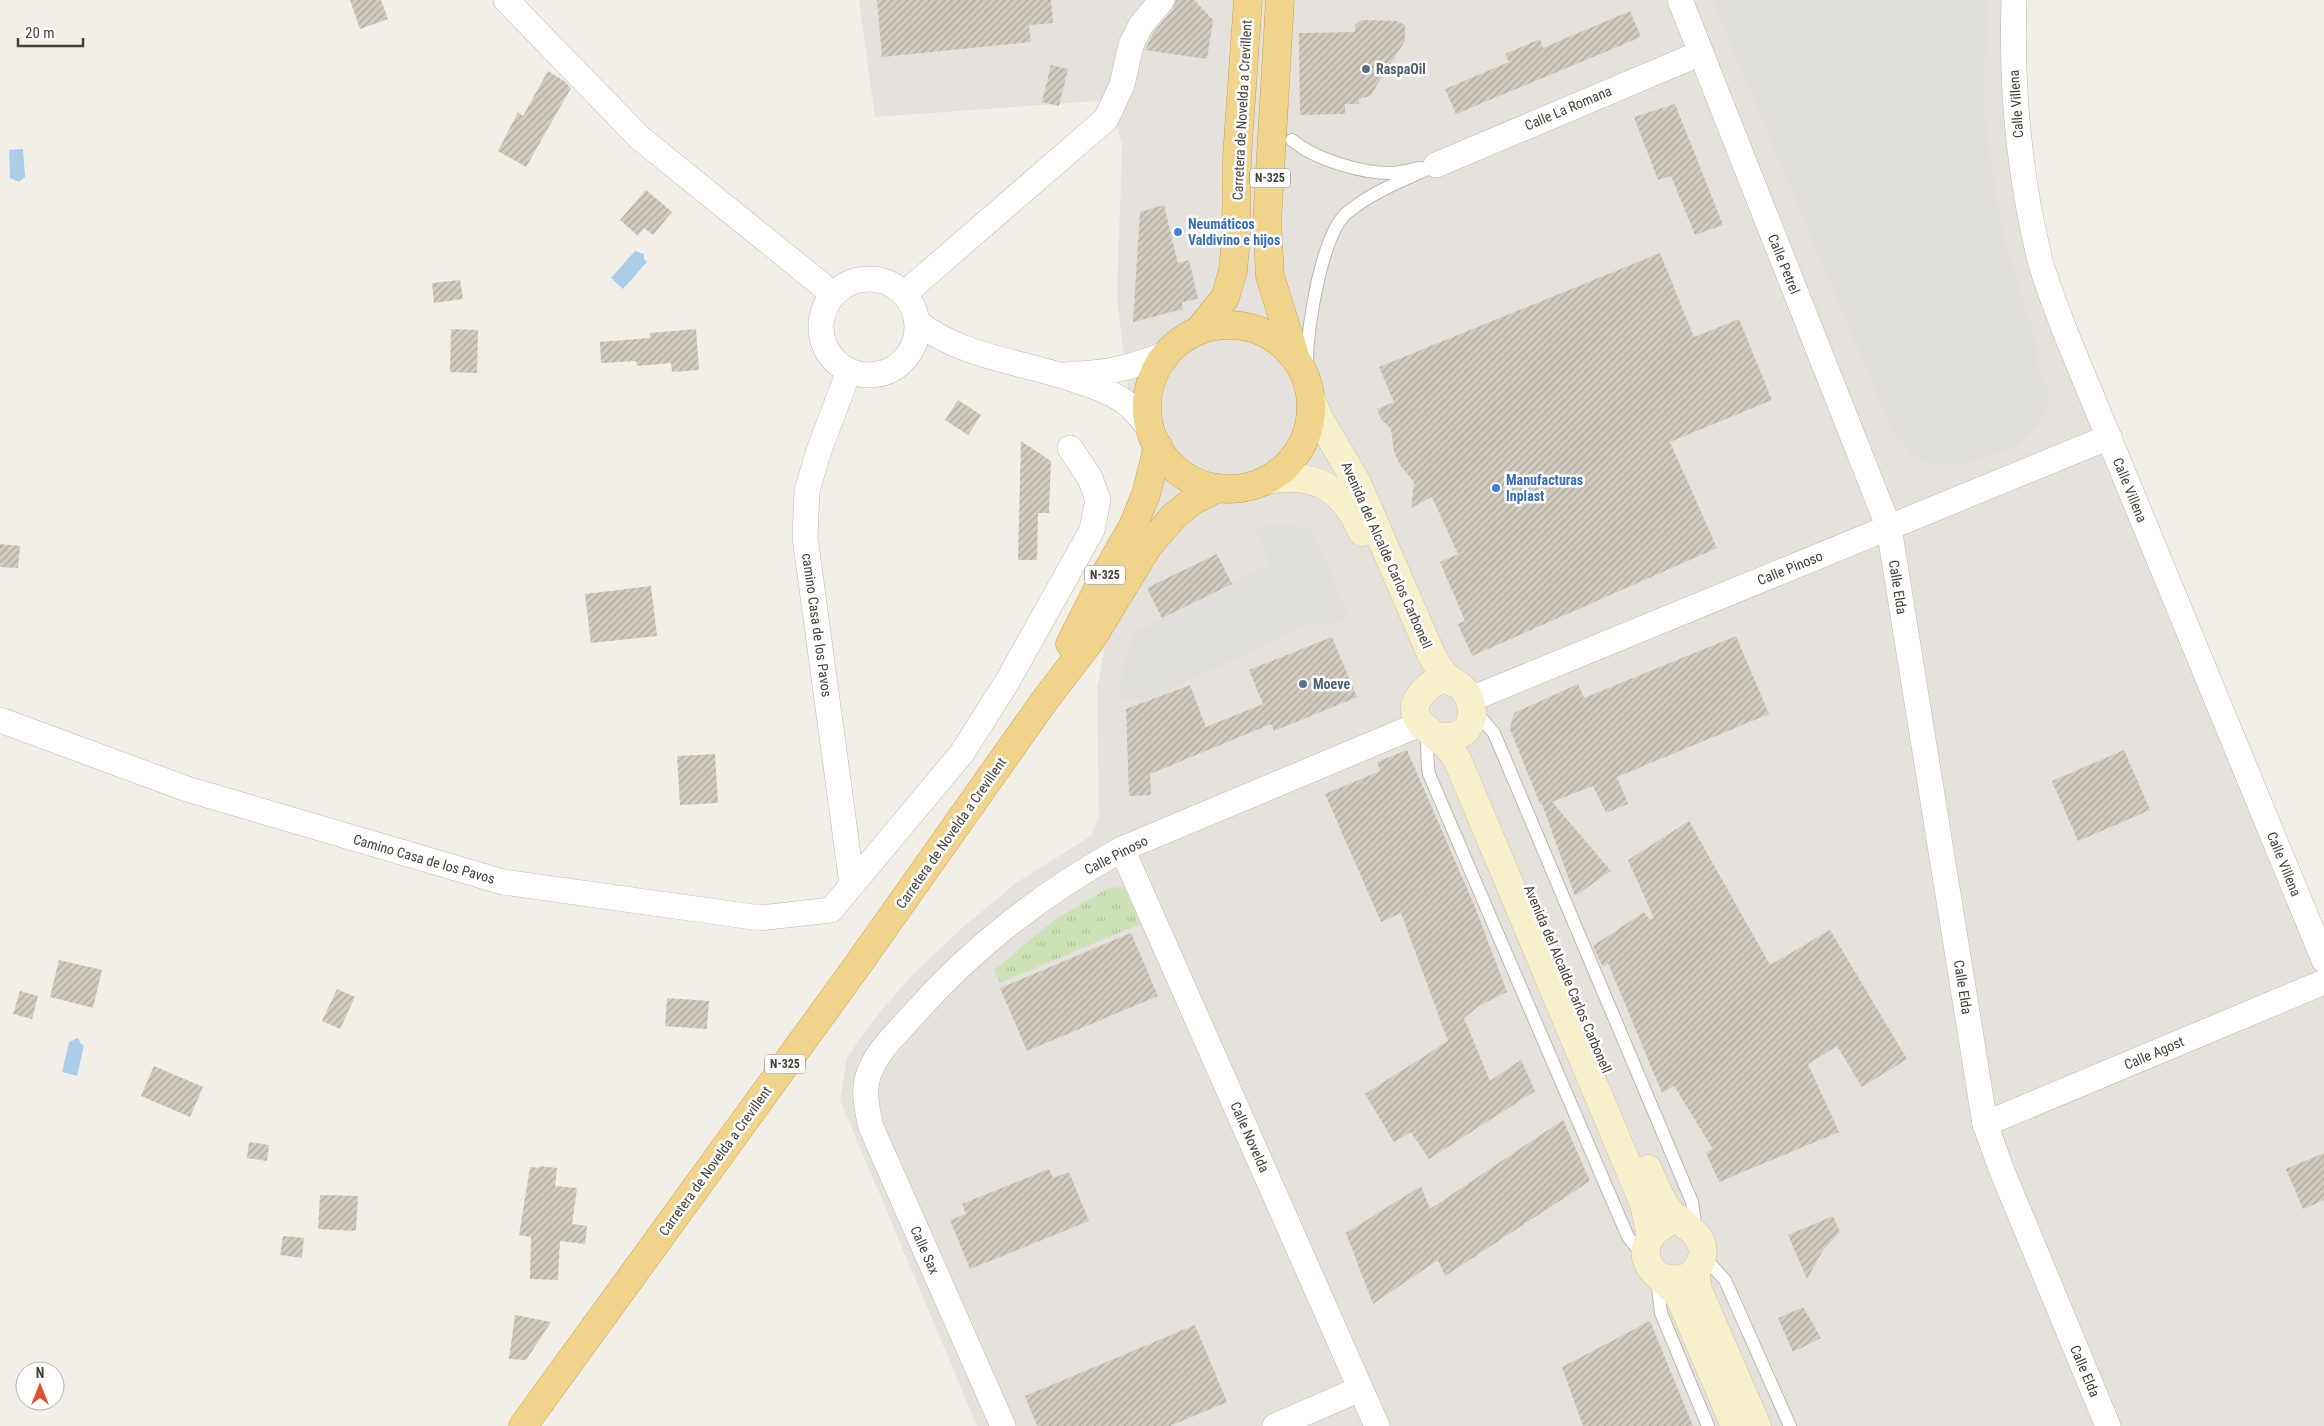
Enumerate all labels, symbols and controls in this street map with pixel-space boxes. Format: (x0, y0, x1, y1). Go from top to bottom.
scale bar (18, 15, 82, 47)
street label: Carretera de Novelda a Crevillent (1229, 19, 1255, 201)
text: 20 m (25, 24, 55, 42)
place label: RaspaOil (1376, 61, 1426, 77)
marker: RaspaOil (1360, 63, 1372, 75)
street label: Calle Villena (2006, 69, 2026, 139)
street label: Calle La Romana (1522, 83, 1614, 133)
road number: N-325 (1250, 168, 1290, 188)
place label: Neumáticos Valdivino e hijos (1188, 216, 1280, 248)
marker: Neumáticos Valdivino e hijos (1172, 226, 1184, 238)
street label: Calle Petrel (1765, 232, 1803, 296)
street label: Calle Villena (2110, 455, 2150, 525)
street label: Avenida del Alcalde Carlos Carbonell (1338, 459, 1436, 651)
place label: Manufacturas Inplast (1506, 472, 1583, 504)
marker: Manufacturas Inplast (1490, 482, 1502, 494)
street label: Calle Pinoso (1755, 548, 1825, 588)
street label: camino Casa de los Pavos (799, 552, 835, 698)
street label: Calle Elda (1886, 559, 1910, 615)
road number: N-325 (1085, 566, 1125, 584)
place label: Moeve (1313, 676, 1350, 692)
marker: Moeve (1297, 678, 1309, 690)
street label: Carretera de Novelda a Crevillent (893, 754, 1009, 912)
street label: Calle Villena (2264, 829, 2304, 899)
street label: Camino Casa de los Pavos (351, 831, 497, 887)
street label: Calle Pinoso (1082, 832, 1150, 878)
street label: Avenida del Alcalde Carlos Carbonell (1521, 883, 1615, 1075)
street label: Calle Elda (1951, 959, 1975, 1015)
street label: Calle Agost (2122, 1033, 2186, 1073)
road number: N-325 (765, 1054, 805, 1074)
street label: Carretera de Novelda a Crevillent (655, 1083, 775, 1239)
street label: Calle Novelda (1227, 1099, 1273, 1175)
street label: Calle Sax (907, 1223, 943, 1277)
street label: Calle Elda (2067, 1343, 2103, 1399)
north arrow (15, 1361, 65, 1411)
text: N (36, 1365, 44, 1381)

